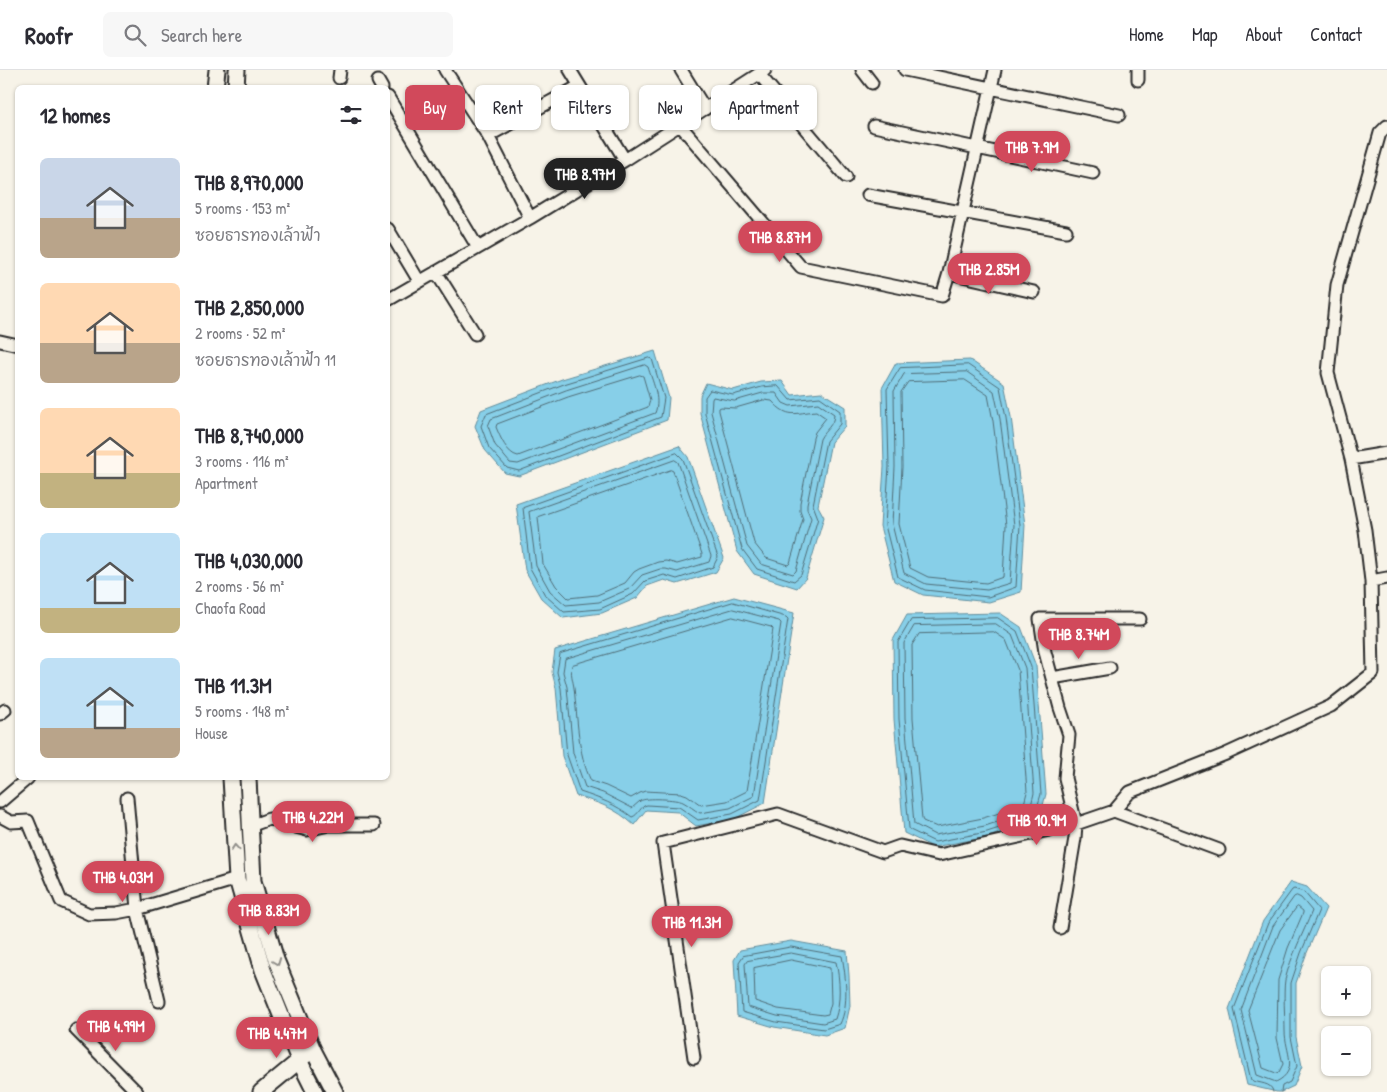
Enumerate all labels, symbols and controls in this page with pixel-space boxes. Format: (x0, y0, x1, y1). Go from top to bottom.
search box (103, 12, 453, 57)
text: Roofr (25, 19, 73, 51)
icon: search (121, 21, 149, 49)
text: Search here (161, 22, 242, 48)
text: Home (1129, 22, 1164, 47)
text: Map (1192, 22, 1217, 47)
text: About (1245, 22, 1282, 47)
text: Contact (1310, 22, 1362, 47)
chip: Buy (405, 85, 465, 130)
chip: Rent (475, 85, 541, 130)
chip: Filters (551, 85, 629, 130)
chip: New (639, 85, 701, 130)
chip: Apartment (711, 85, 817, 130)
text: 12 homes (40, 101, 110, 130)
icon: filters (337, 101, 365, 129)
pin: THB 7.9M (980, 131, 1084, 173)
text: THB 7.9M (1005, 136, 1059, 158)
pin: THB 8.97M (528, 158, 642, 200)
text: THB 8.97M (555, 163, 615, 185)
text: THB 8,970,000 (195, 168, 303, 197)
icon: home (80, 178, 140, 238)
text: 5 rooms · 153 m² (195, 197, 290, 219)
pin: THB 8.87M (723, 220, 837, 263)
text: ซอยธารทองเล้าฟ้า (195, 224, 321, 246)
text: THB 8.87M (749, 226, 811, 248)
pin: THB 2.85M (932, 252, 1046, 295)
text: THB 2.85M (959, 258, 1019, 280)
text: THB 2,850,000 (195, 293, 304, 322)
icon: home (80, 303, 140, 363)
text: 2 rooms · 52 m² (195, 322, 285, 344)
text: ซอยธารทองเล้าฟ้า 11 (195, 349, 336, 371)
text: THB 8,740,000 (195, 421, 304, 450)
icon: home (80, 428, 140, 488)
text: 3 rooms · 116 m² (195, 450, 289, 472)
text: Apartment (195, 472, 258, 494)
text: THB 4,030,000 (195, 546, 303, 575)
icon: home (80, 553, 140, 613)
text: 2 rooms · 56 m² (195, 575, 284, 597)
text: Chaofa Road (195, 597, 265, 619)
pin: THB 8.74M (1022, 618, 1136, 660)
text: THB 8.74M (1049, 623, 1109, 645)
text: THB 11.3M (195, 671, 272, 700)
icon: home (80, 678, 140, 738)
text: 5 rooms · 148 m² (195, 700, 289, 722)
text: House (195, 722, 228, 744)
pin: THB 4.22M (256, 800, 370, 843)
pin: THB 10.9M (980, 804, 1094, 846)
text: THB 4.22M (283, 806, 343, 828)
text: THB 10.9M (1008, 809, 1066, 831)
one-way arrow (230, 843, 241, 851)
pin: THB 4.03M (66, 860, 180, 903)
text: THB 4.03M (93, 866, 153, 888)
pin: THB 8.83M (212, 894, 326, 936)
text: THB 8.83M (239, 899, 299, 921)
pin: THB 11.3M (635, 906, 749, 948)
text: THB 11.3M (663, 911, 721, 933)
one-way arrow (271, 958, 281, 966)
map controls (1321, 966, 1371, 1076)
button: + (1321, 966, 1371, 1016)
pin: THB 4.99M (59, 1010, 173, 1052)
text: THB 4.99M (87, 1015, 145, 1037)
pin: THB 4.47M (220, 1016, 334, 1059)
text: THB 4.47M (247, 1022, 307, 1044)
button: − (1321, 1026, 1371, 1076)

